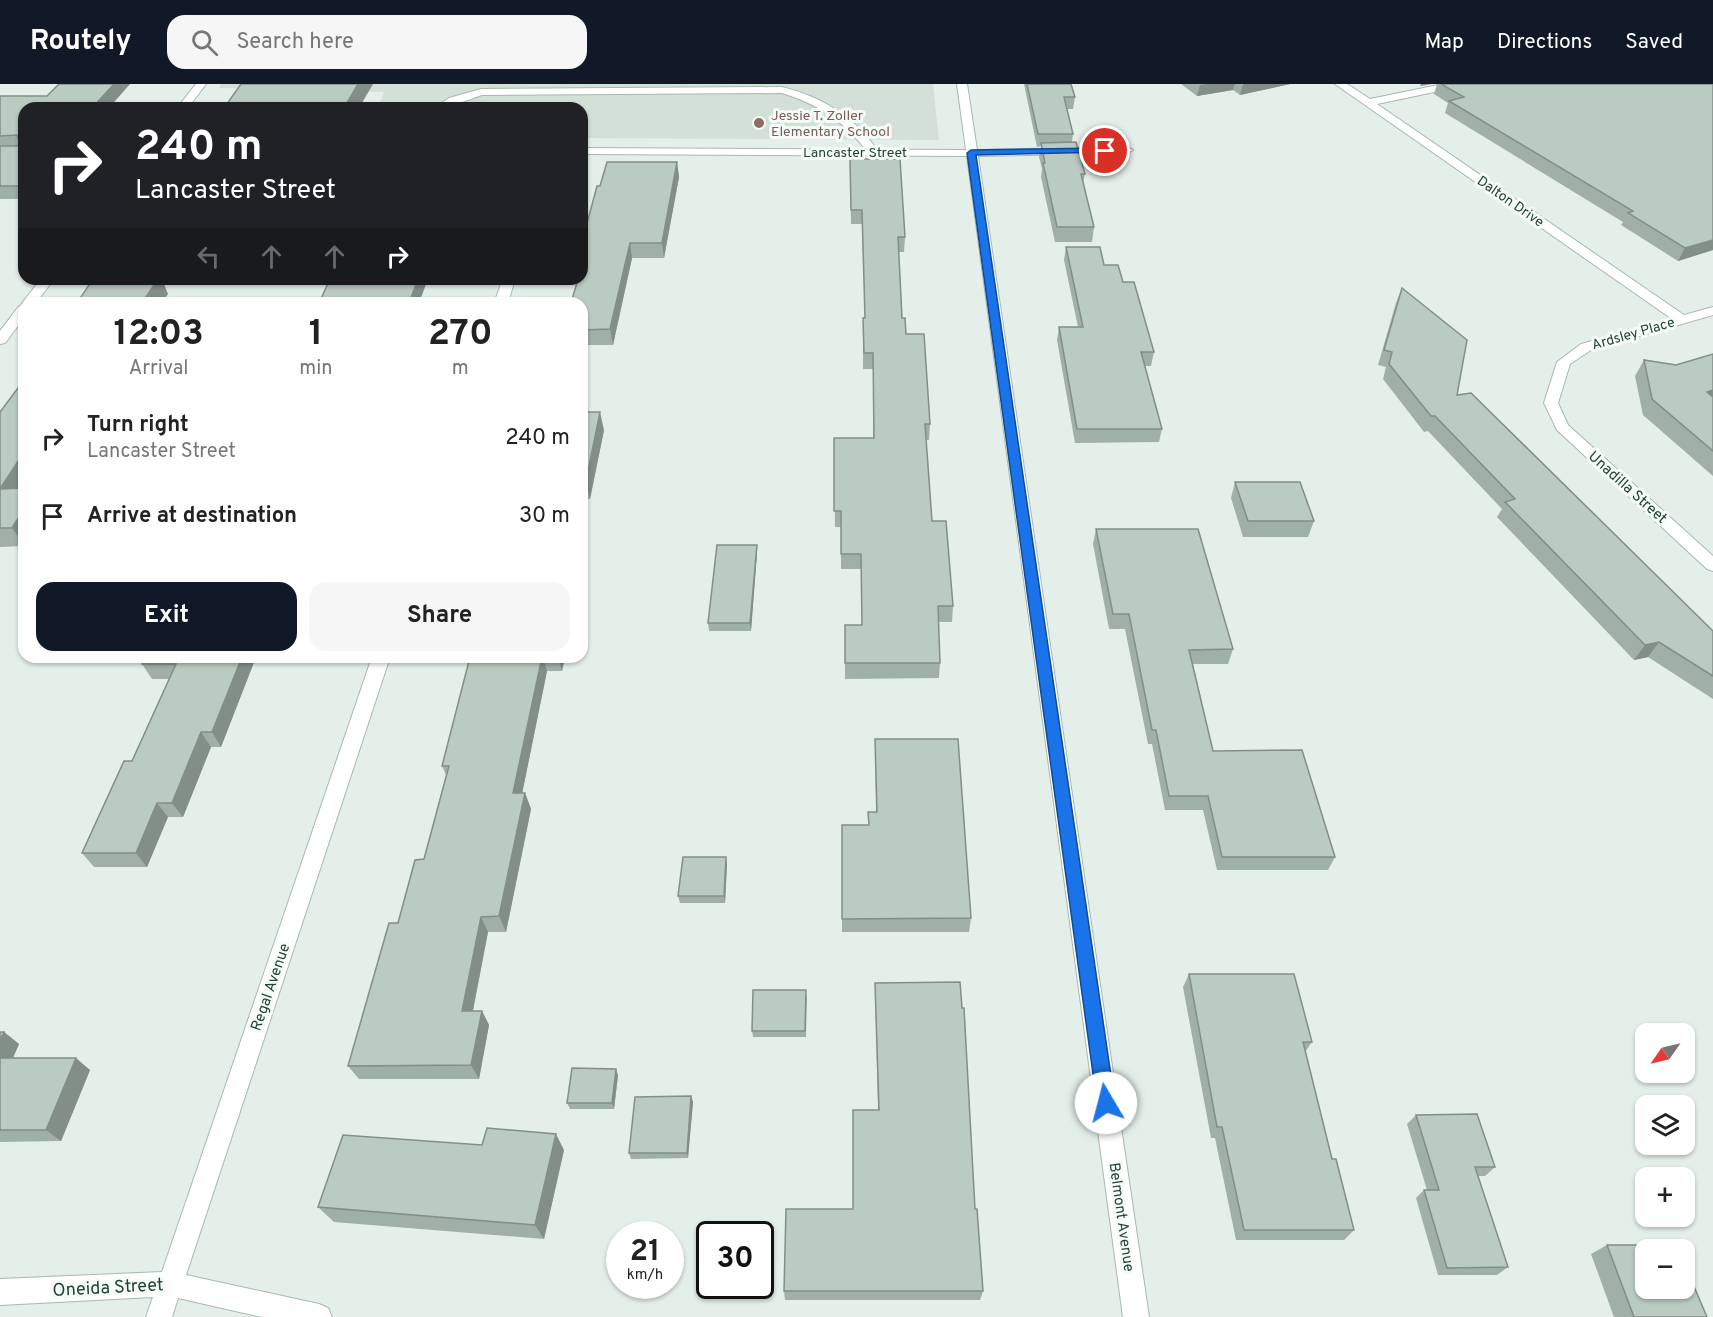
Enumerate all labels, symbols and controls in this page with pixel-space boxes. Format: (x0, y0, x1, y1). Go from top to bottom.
search box (167, 15, 587, 69)
text: Routely (30, 24, 131, 60)
icon: search (188, 26, 221, 59)
text: Search here (236, 29, 354, 56)
text: Map (1424, 29, 1464, 56)
text: Directions (1497, 29, 1592, 56)
text: Saved (1625, 29, 1683, 56)
place label: Jessie T. Zoller Elementary School (771, 108, 890, 141)
marker: Jessie T. Zoller Elementary School (752, 116, 766, 130)
text: 240 m (135, 122, 263, 175)
pin (1079, 125, 1130, 176)
icon: right (36, 126, 114, 204)
icon: arrive (1088, 134, 1121, 167)
street label: Lancaster Street (803, 145, 907, 162)
street label: Dalton Drive (1473, 173, 1547, 231)
text: Lancaster Street (135, 174, 336, 208)
icon: left (192, 240, 225, 273)
icon: ahead (255, 240, 288, 273)
icon: ahead (318, 240, 351, 273)
icon: right (381, 240, 414, 273)
text: 12:03 (113, 312, 204, 358)
text: 1 (309, 312, 323, 358)
text: 270 (428, 312, 493, 358)
street label: Ardsley Place (1590, 315, 1677, 354)
text: Arrival (129, 356, 188, 382)
text: min (299, 356, 332, 382)
text: m (452, 356, 469, 382)
text: Turn right (87, 412, 189, 439)
icon: right (36, 422, 69, 455)
text: 240 m (505, 425, 570, 452)
text: Lancaster Street (87, 439, 236, 465)
street label: Unadilla Street (1584, 448, 1670, 529)
icon: arrive (36, 500, 69, 533)
text: Arrive at destination (87, 503, 297, 530)
text: 30 m (519, 503, 570, 530)
button: Exit (36, 582, 297, 651)
button: Share (309, 582, 570, 651)
street label: Regal Avenue (248, 941, 295, 1034)
north arrow (1635, 1023, 1695, 1083)
map controls (1635, 1023, 1695, 1299)
position arrow (1074, 1071, 1138, 1135)
button: layers (1635, 1095, 1695, 1155)
street label: Belmont Avenue (1103, 1161, 1138, 1273)
button: + (1635, 1167, 1695, 1227)
speed limit sign: 30 (696, 1221, 774, 1299)
text: 21 (630, 1234, 660, 1271)
button: − (1635, 1239, 1695, 1299)
text: km/h (627, 1266, 663, 1285)
street label: Oneida Street (52, 1274, 164, 1303)

